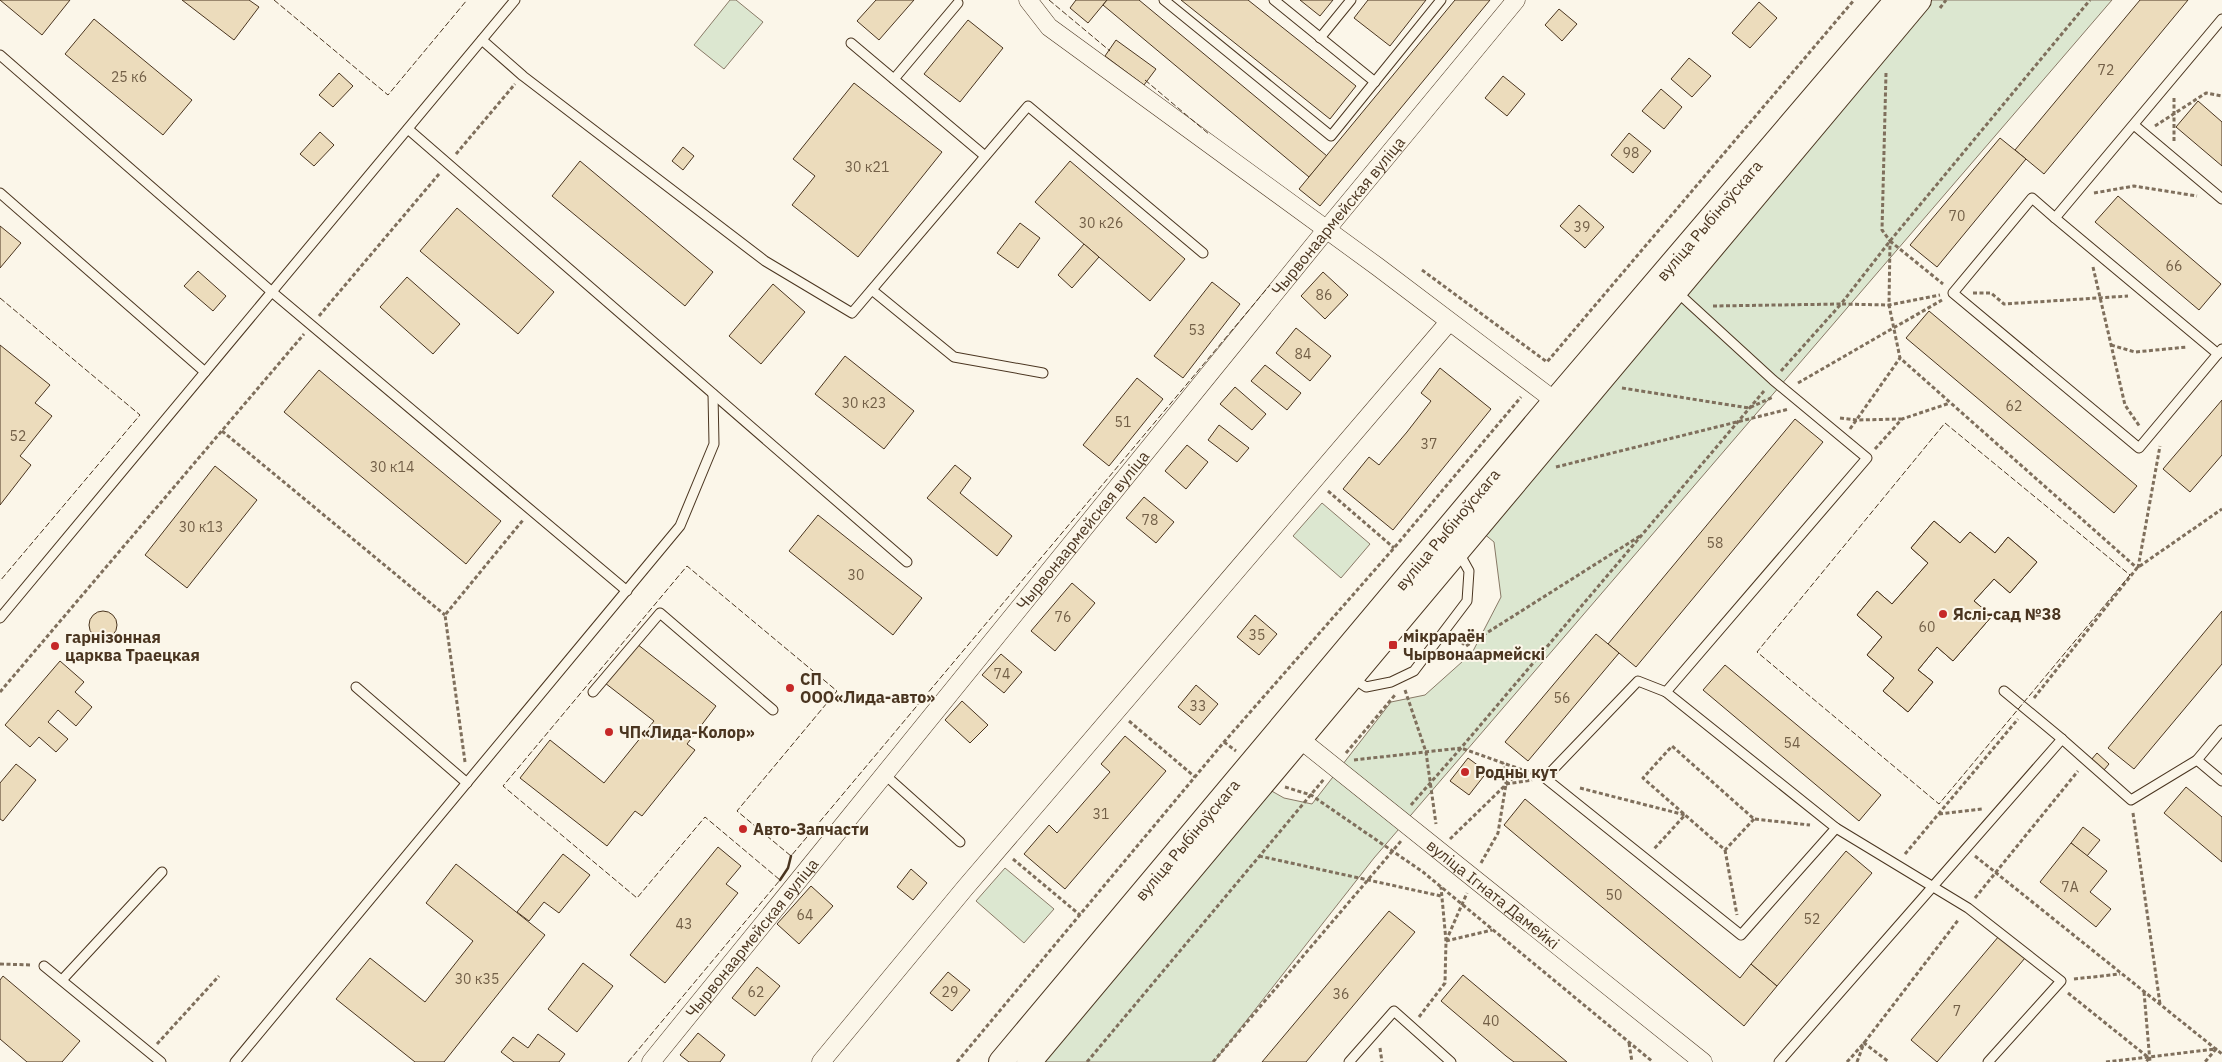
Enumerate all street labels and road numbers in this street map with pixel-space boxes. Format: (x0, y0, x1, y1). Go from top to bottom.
street label: Чырвонаармейская вуліца (1267, 132, 1409, 299)
street label: вуліца Рыбіноўскага (1652, 155, 1767, 285)
street label: Чырвонаармейская вуліца (1012, 446, 1154, 614)
street label: вуліца Рыбіноўскага (1391, 464, 1504, 594)
street label: вуліца Рыбіноўскага (1131, 775, 1244, 905)
street label: вуліца Ігната Дамейкі (1423, 835, 1564, 953)
street label: Чырвонаармейская вуліца (681, 854, 823, 1022)

